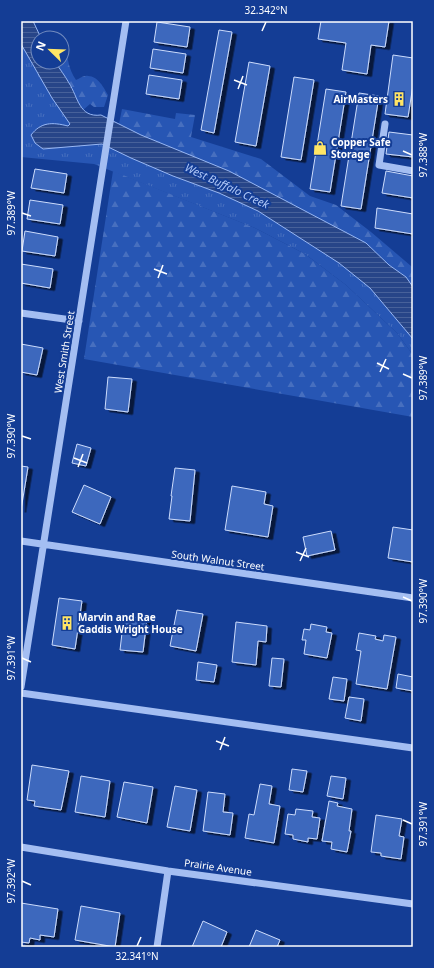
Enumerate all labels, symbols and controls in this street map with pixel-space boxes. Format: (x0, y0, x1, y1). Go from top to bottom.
text: 32.342°N (244, 3, 288, 17)
north arrow (30, 30, 70, 70)
text: N (32, 39, 49, 53)
building icon: AirMasters (391, 91, 407, 107)
place label: AirMasters (333, 92, 388, 106)
text: 97.388°W (416, 132, 430, 177)
place label: Copper Safe Storage (331, 135, 391, 161)
shop icon: Copper Safe Storage (312, 140, 328, 156)
water label: West Buffalo Creek (183, 159, 272, 212)
text: 97.389°W (4, 190, 18, 235)
street label: West Smith Street (51, 309, 78, 394)
text: 97.389°W (416, 355, 430, 400)
text: 97.390°W (4, 413, 18, 458)
street label: South Walnut Street (171, 547, 266, 574)
text: 97.390°W (416, 578, 430, 623)
place label: Marvin and Rae Gaddis Wright House (78, 610, 183, 636)
building icon: Marvin and Rae Gaddis Wright House (59, 615, 75, 631)
text: 97.391°W (4, 635, 18, 680)
text: 97.391°W (416, 801, 430, 846)
street label: Prairie Avenue (183, 855, 253, 879)
text: 97.392°W (4, 858, 18, 903)
text: 32.341°N (115, 949, 159, 963)

